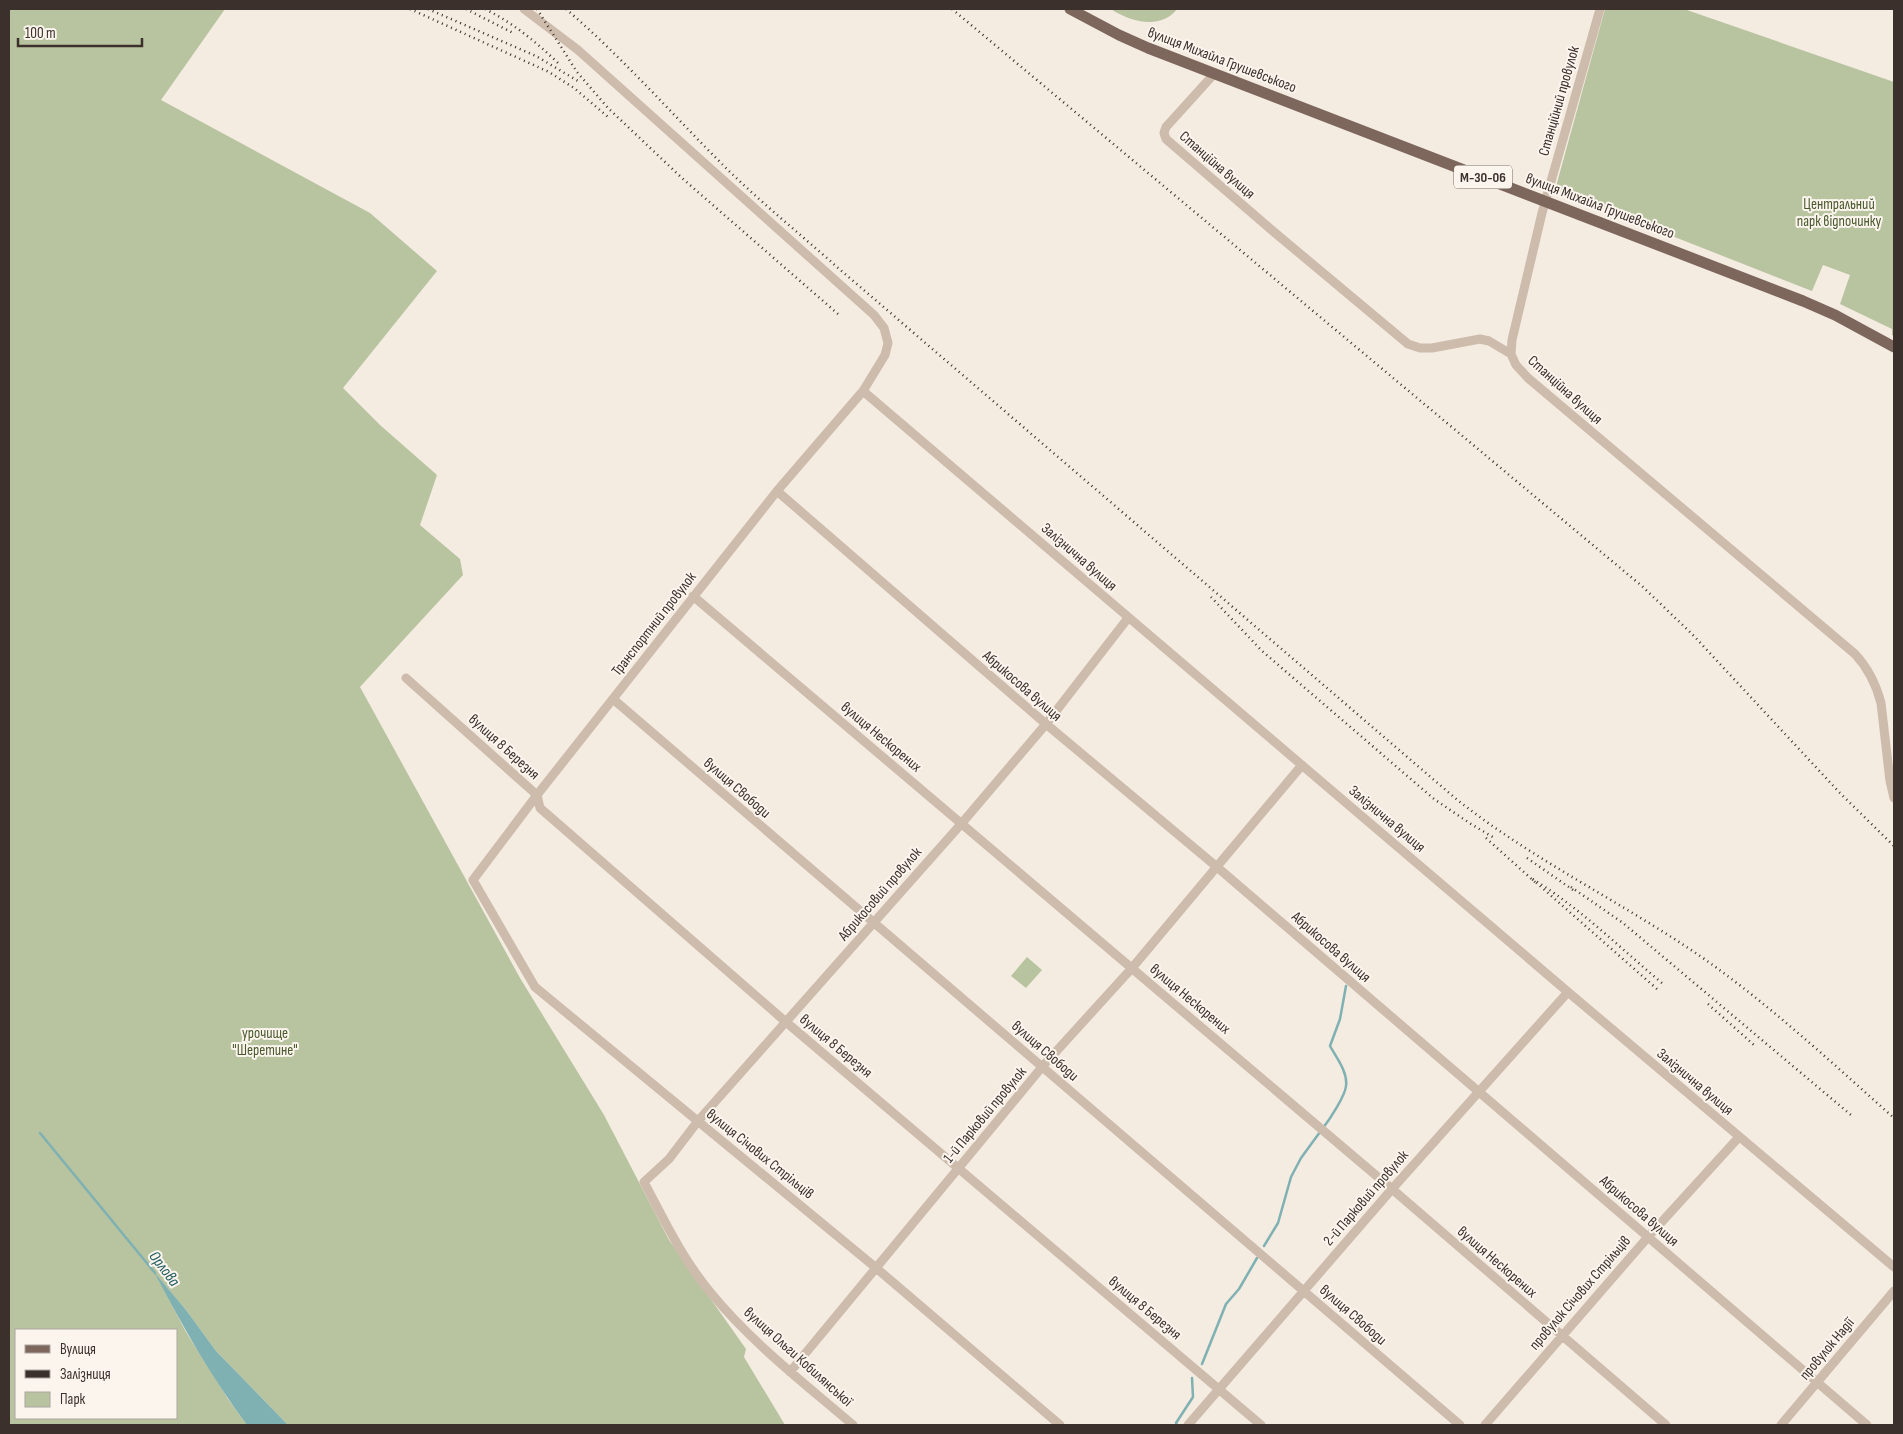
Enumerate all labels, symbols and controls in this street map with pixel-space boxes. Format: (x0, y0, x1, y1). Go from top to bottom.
scale bar (18, 15, 141, 47)
street label: вулиця Михайла Грушевського (1145, 23, 1299, 97)
text: 100 m (25, 24, 56, 43)
street label: Станційний провулок (1534, 44, 1584, 158)
street label: Станційна вулиця (1175, 127, 1259, 203)
road number: М-30-06 (1454, 166, 1512, 188)
street label: вулиця Михайла Грушевського (1523, 169, 1677, 243)
park label: Центральний парк відпочинку (1797, 195, 1881, 231)
street label: Станційна вулиця (1524, 351, 1607, 429)
street label: Залізнична вулиця (1037, 519, 1121, 595)
street label: Транспортний провулок (607, 568, 701, 680)
street label: Абрикосова вулиця (978, 646, 1066, 726)
street label: вулиця Нескорених (837, 698, 926, 777)
street label: вулиця 8 Березня (464, 710, 544, 784)
street label: вулиця Свободи (700, 754, 774, 822)
street label: Залізнична вулиця (1345, 781, 1429, 857)
street label: Абрикосовий провулок (833, 843, 926, 946)
street label: Абрикосова вулиця (1287, 907, 1375, 987)
street label: вулиця Нескорених (1146, 960, 1235, 1039)
street label: вулиця 8 Березня (796, 1010, 876, 1082)
street label: вулиця Свободи (1008, 1017, 1082, 1085)
park label: урочище "Шеретине" (232, 1024, 298, 1060)
street label: Залізнична вулиця (1653, 1044, 1737, 1120)
street label: 1-й Парковий провулок (939, 1063, 1031, 1167)
street label: вулиця Січових Стрільців (702, 1105, 818, 1203)
street label: 2-й Парковий провулок (1319, 1146, 1413, 1250)
street label: Абрикосова вулиця (1595, 1171, 1683, 1251)
street label: вулиця Нескорених (1453, 1222, 1541, 1302)
street label: провулок Січових Стрільців (1525, 1232, 1635, 1354)
water label: Орлова (145, 1248, 184, 1291)
street label: вулиця 8 Березня (1105, 1272, 1185, 1344)
street label: вулиця Свободи (1316, 1281, 1390, 1349)
street label: вулиця Ольги Кобилянської (740, 1303, 857, 1412)
street label: провулок Надії (1795, 1313, 1859, 1384)
legend (15, 1329, 178, 1419)
text: Вулиця (60, 1340, 96, 1359)
text: Залізниця (60, 1365, 111, 1384)
text: Парк (60, 1390, 86, 1409)

